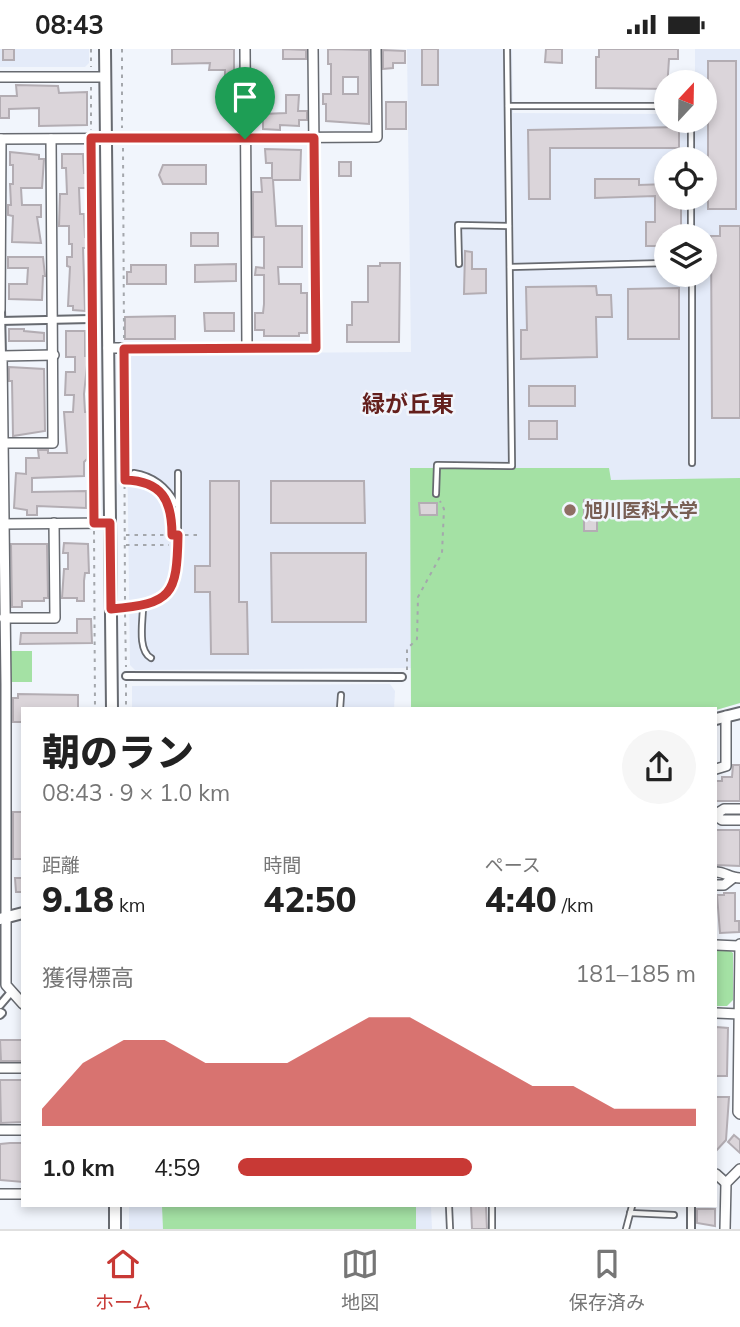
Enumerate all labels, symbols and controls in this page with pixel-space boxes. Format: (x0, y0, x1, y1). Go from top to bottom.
text: 08:43 (35, 8, 104, 41)
pin (215, 67, 275, 139)
north arrow (654, 70, 718, 133)
map controls (654, 70, 717, 287)
icon: arrive (226, 78, 264, 116)
button: locate (654, 147, 717, 210)
button: layers (654, 224, 717, 287)
district label: 緑が丘東 (362, 389, 454, 418)
place label: 旭川医科大学 (584, 498, 698, 522)
marker: 旭川医科大学 (562, 502, 578, 518)
text: 朝のラン (42, 728, 194, 776)
button: share (622, 730, 696, 804)
text: 08:43 · 9 × 1.0 km (42, 778, 230, 807)
text: 距離 (42, 853, 80, 877)
text: 時間 (263, 853, 301, 877)
text: ペース (485, 853, 541, 877)
text: 9.18 (42, 877, 114, 921)
text: 42:50 (263, 877, 356, 921)
text: 4:40 (485, 877, 557, 921)
text: km (114, 893, 146, 917)
text: /km (557, 893, 594, 917)
text: 181–185 m (575, 959, 696, 988)
text: 獲得標高 (42, 963, 134, 992)
text: 1.0 km (42, 1153, 115, 1182)
text: 4:59 (154, 1153, 201, 1182)
tab: ホーム (95, 1245, 151, 1314)
tab: 地図 (341, 1245, 379, 1314)
tab: 保存済み (569, 1245, 645, 1314)

